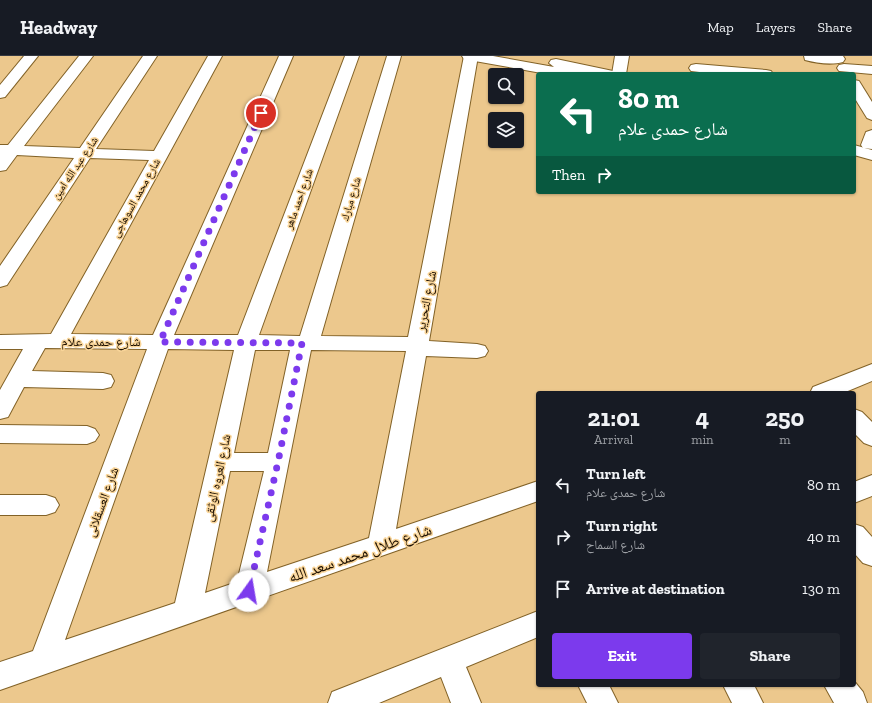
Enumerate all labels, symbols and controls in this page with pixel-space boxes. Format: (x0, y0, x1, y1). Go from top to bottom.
text: Headway (20, 16, 97, 39)
text: Map (707, 19, 734, 36)
text: Layers (756, 19, 795, 36)
text: Share (817, 19, 852, 36)
map controls (488, 68, 524, 148)
button: search (488, 68, 524, 104)
text: 80 m (618, 82, 679, 115)
icon: left (552, 88, 604, 140)
pin (244, 96, 278, 130)
icon: arrive (250, 102, 272, 124)
button: layers (488, 112, 524, 148)
text: شارع حمدى علام (618, 118, 728, 140)
street label: شارع عبد الله امين (49, 134, 101, 202)
street label: شارع محمد السوهاجى (109, 156, 163, 240)
icon: right (593, 164, 615, 186)
text: Then (552, 166, 585, 184)
street label: شارع احمد ماهر (282, 167, 316, 232)
street label: شارع مبارك (338, 176, 364, 222)
street label: شارع التحرير (413, 269, 441, 334)
street label: شارع حمدى علام (61, 334, 141, 351)
text: 21:01 (588, 403, 640, 432)
text: 4 (696, 403, 709, 432)
text: 250 (765, 403, 804, 432)
text: Arrival (594, 432, 633, 447)
text: min (691, 432, 714, 447)
text: m (779, 432, 790, 447)
street label: شارع العروه الوثقى (200, 433, 236, 523)
street label: شارع العسقلانى (82, 465, 123, 540)
text: Turn left (586, 465, 646, 483)
icon: left (552, 474, 574, 496)
text: 80 m (807, 476, 840, 494)
text: شارع حمدى علام (586, 485, 665, 500)
text: Turn right (586, 517, 657, 535)
street label: شارع طلال محمد سعد الله (286, 520, 434, 587)
icon: right (552, 526, 574, 548)
text: 40 m (807, 528, 840, 546)
text: شارع السماح (586, 537, 645, 552)
position arrow (228, 570, 270, 612)
icon: arrive (552, 578, 574, 600)
text: Arrive at destination (586, 580, 725, 598)
text: 130 m (802, 580, 840, 598)
button: Exit (552, 633, 692, 679)
button: Share (700, 633, 840, 679)

